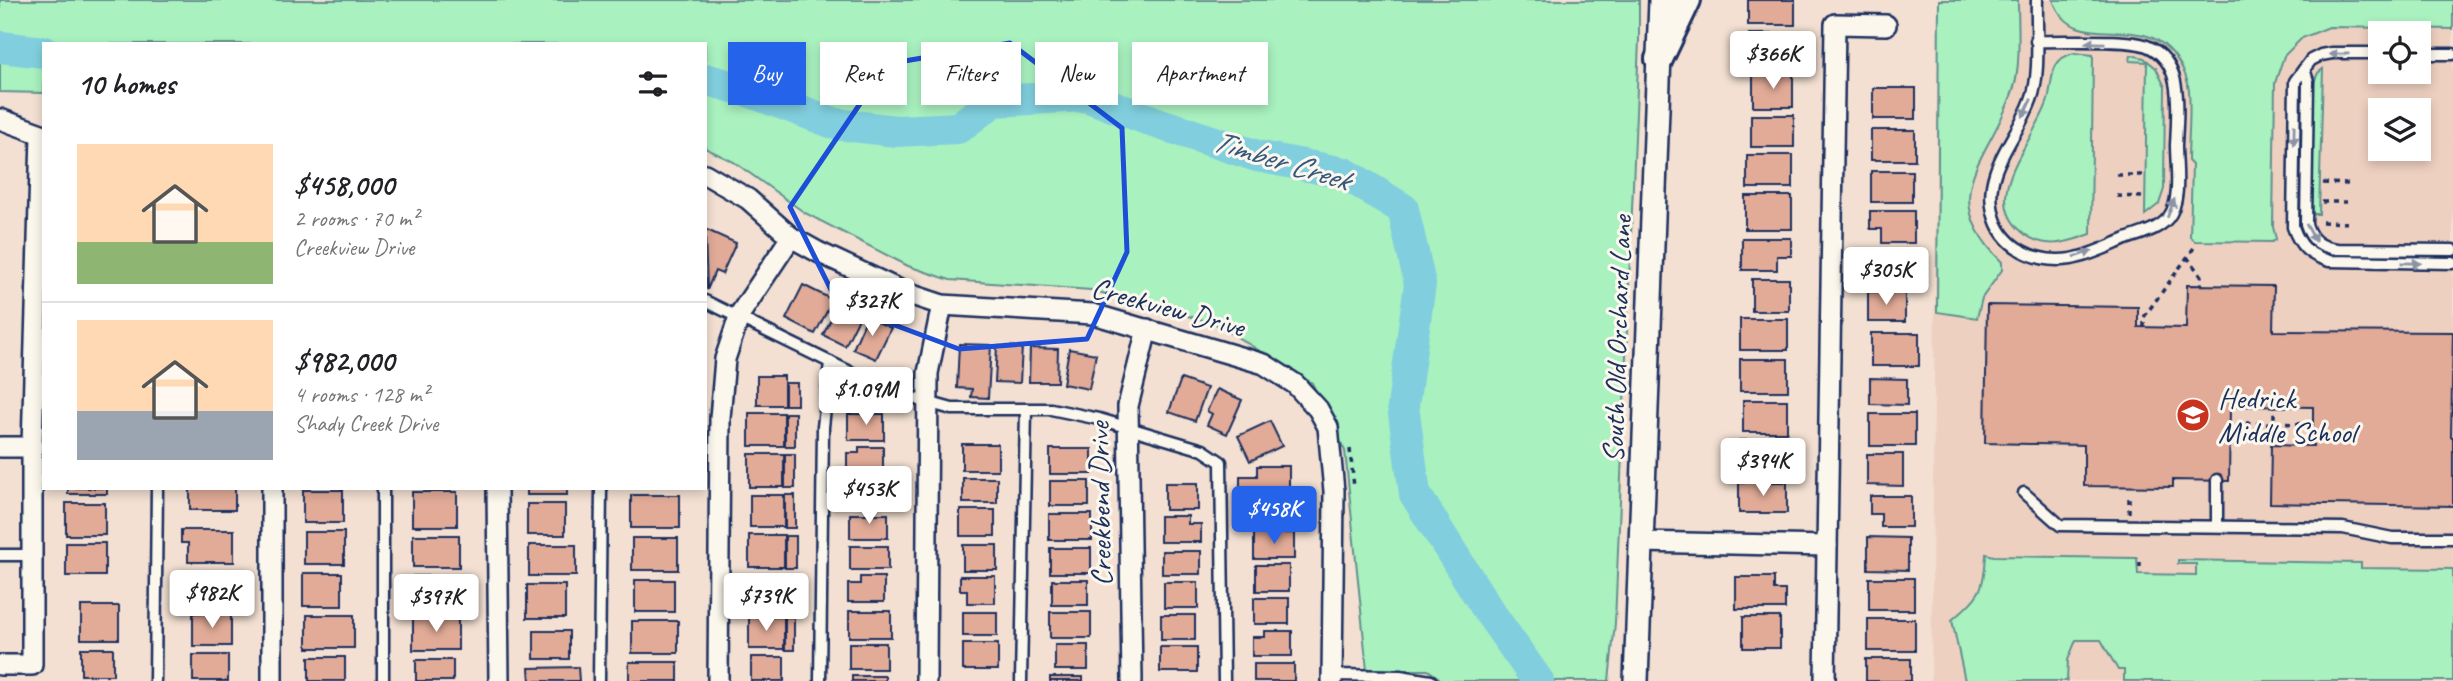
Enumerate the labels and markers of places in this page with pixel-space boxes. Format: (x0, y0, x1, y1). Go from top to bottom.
pin: $366K (1724, 32, 1822, 91)
pin: $305K (1837, 247, 1935, 307)
pin: $327K (823, 278, 921, 338)
pin: $1.09M (809, 368, 923, 427)
place label: Hedrick Middle School (2218, 379, 2361, 451)
school or university icon: Hedrick Middle School (2174, 396, 2212, 434)
pin: $394K (1714, 438, 1812, 498)
pin: $453K (820, 466, 918, 526)
pin: $458K (1225, 486, 1323, 546)
pin: $982K (163, 570, 261, 630)
pin: $397K (387, 574, 485, 634)
pin: $739K (717, 574, 815, 633)

